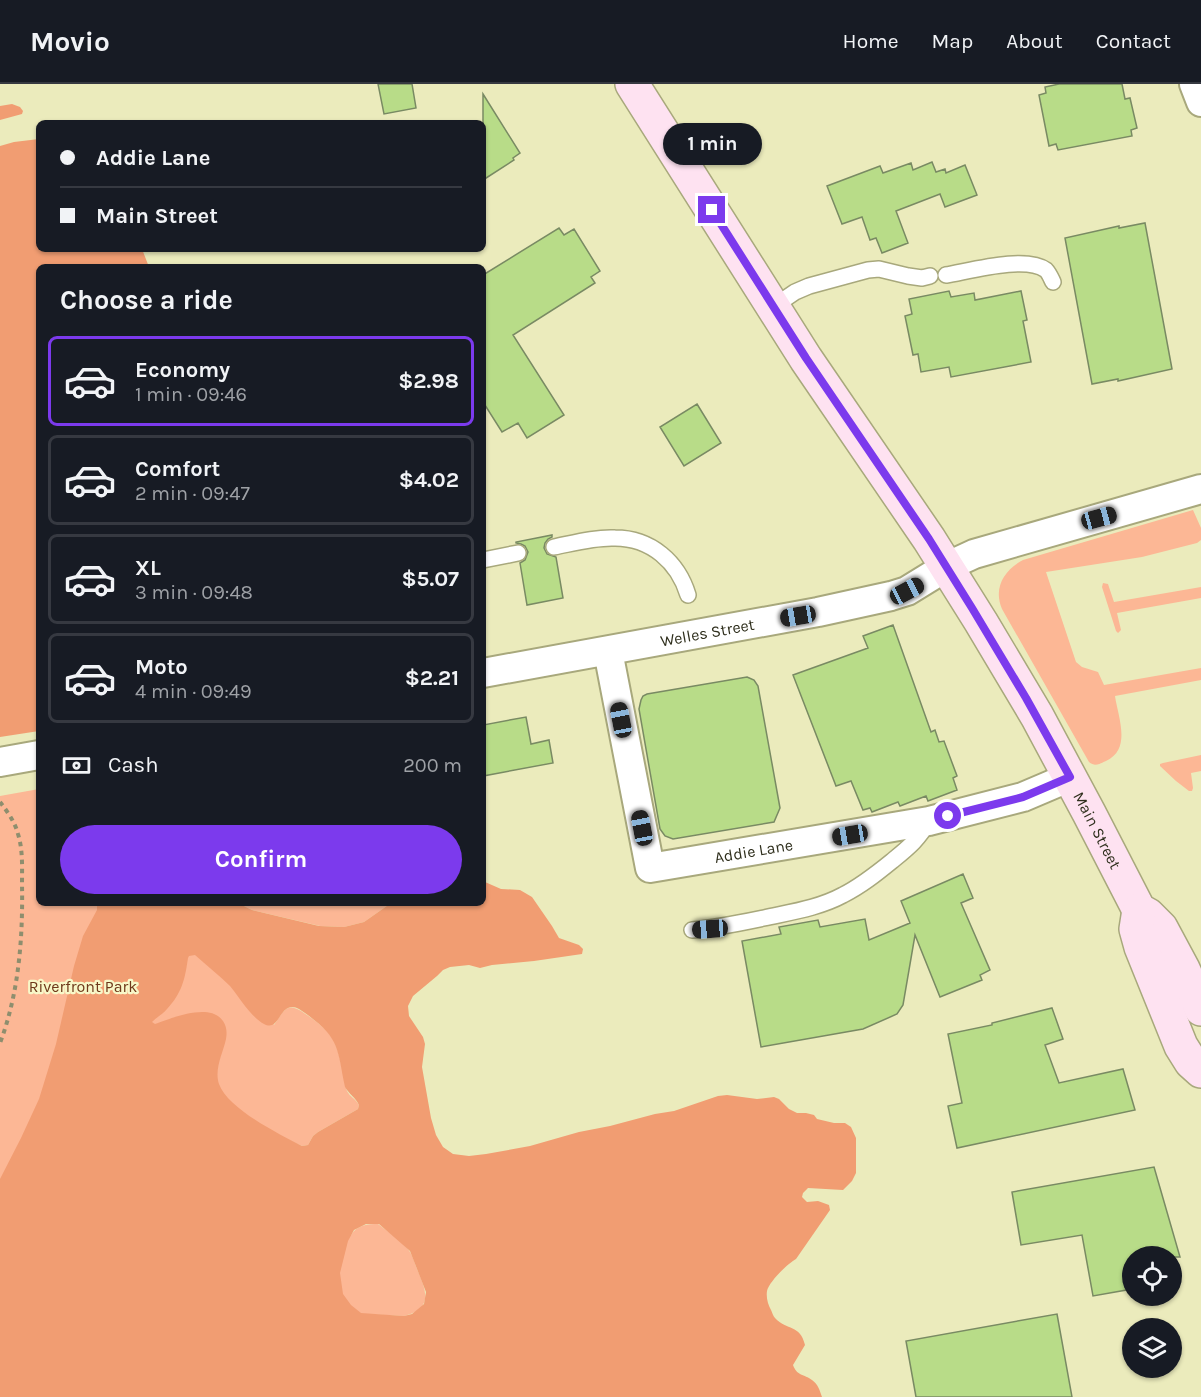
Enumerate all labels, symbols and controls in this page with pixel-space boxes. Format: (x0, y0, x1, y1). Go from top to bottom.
text: Movio (30, 25, 110, 58)
text: Home (843, 29, 899, 53)
text: Map (932, 29, 973, 53)
text: About (1006, 29, 1063, 53)
text: Contact (1096, 29, 1171, 53)
callout: 1 min (662, 123, 762, 165)
text: 1 min (687, 132, 738, 155)
text: Addie Lane (96, 145, 210, 171)
route end (698, 196, 725, 223)
text: Main Street (96, 203, 218, 229)
text: Choose a ride (60, 284, 233, 316)
icon: car (63, 354, 117, 408)
text: Economy (135, 357, 230, 383)
text: $2.98 (398, 368, 459, 394)
text: 1 min · 09:46 (135, 383, 247, 406)
icon: car (63, 453, 117, 507)
text: Comfort (135, 456, 220, 482)
text: $4.02 (399, 467, 459, 493)
text: 2 min · 09:47 (135, 482, 250, 505)
car (1079, 505, 1119, 531)
icon: car (63, 552, 117, 606)
text: XL (135, 555, 161, 581)
text: $5.07 (401, 566, 459, 592)
car (887, 575, 927, 607)
text: 3 min · 09:48 (135, 581, 253, 604)
car (779, 604, 817, 628)
street label: Welles Street (659, 614, 756, 650)
icon: car (63, 651, 117, 705)
text: Moto (135, 654, 188, 680)
text: $2.21 (405, 665, 459, 691)
text: 4 min · 09:49 (135, 680, 252, 703)
car (609, 701, 633, 739)
icon: cash (60, 749, 93, 782)
text: Cash (108, 752, 158, 778)
text: 200 m (403, 754, 462, 777)
street label: Main Street (1070, 788, 1126, 872)
route start (934, 802, 961, 829)
car (630, 809, 654, 847)
car (831, 823, 869, 847)
button: Confirm (60, 825, 462, 894)
street label: Addie Lane (713, 835, 794, 867)
car (691, 919, 729, 939)
park label: Riverfront Park (29, 977, 137, 996)
map controls (1122, 1246, 1182, 1378)
button: locate (1122, 1246, 1182, 1306)
button: layers (1122, 1318, 1182, 1378)

